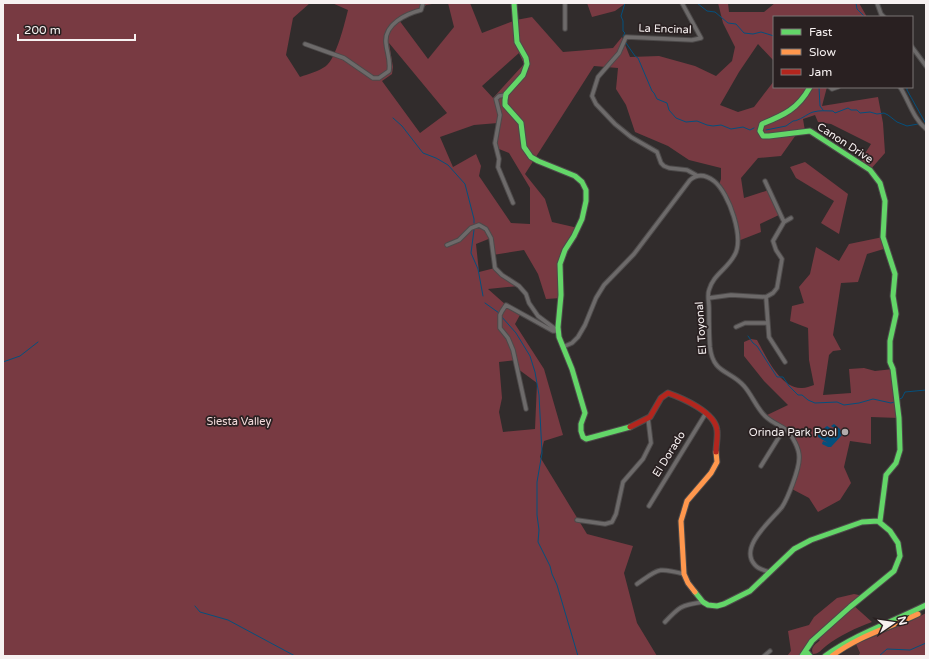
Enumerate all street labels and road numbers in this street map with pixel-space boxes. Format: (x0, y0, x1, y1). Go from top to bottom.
street label: La Encinal (638, 22, 692, 36)
street label: Canon Drive (815, 120, 875, 166)
street label: El Toyonal (693, 301, 709, 355)
street label: El Dorado (650, 429, 688, 479)

